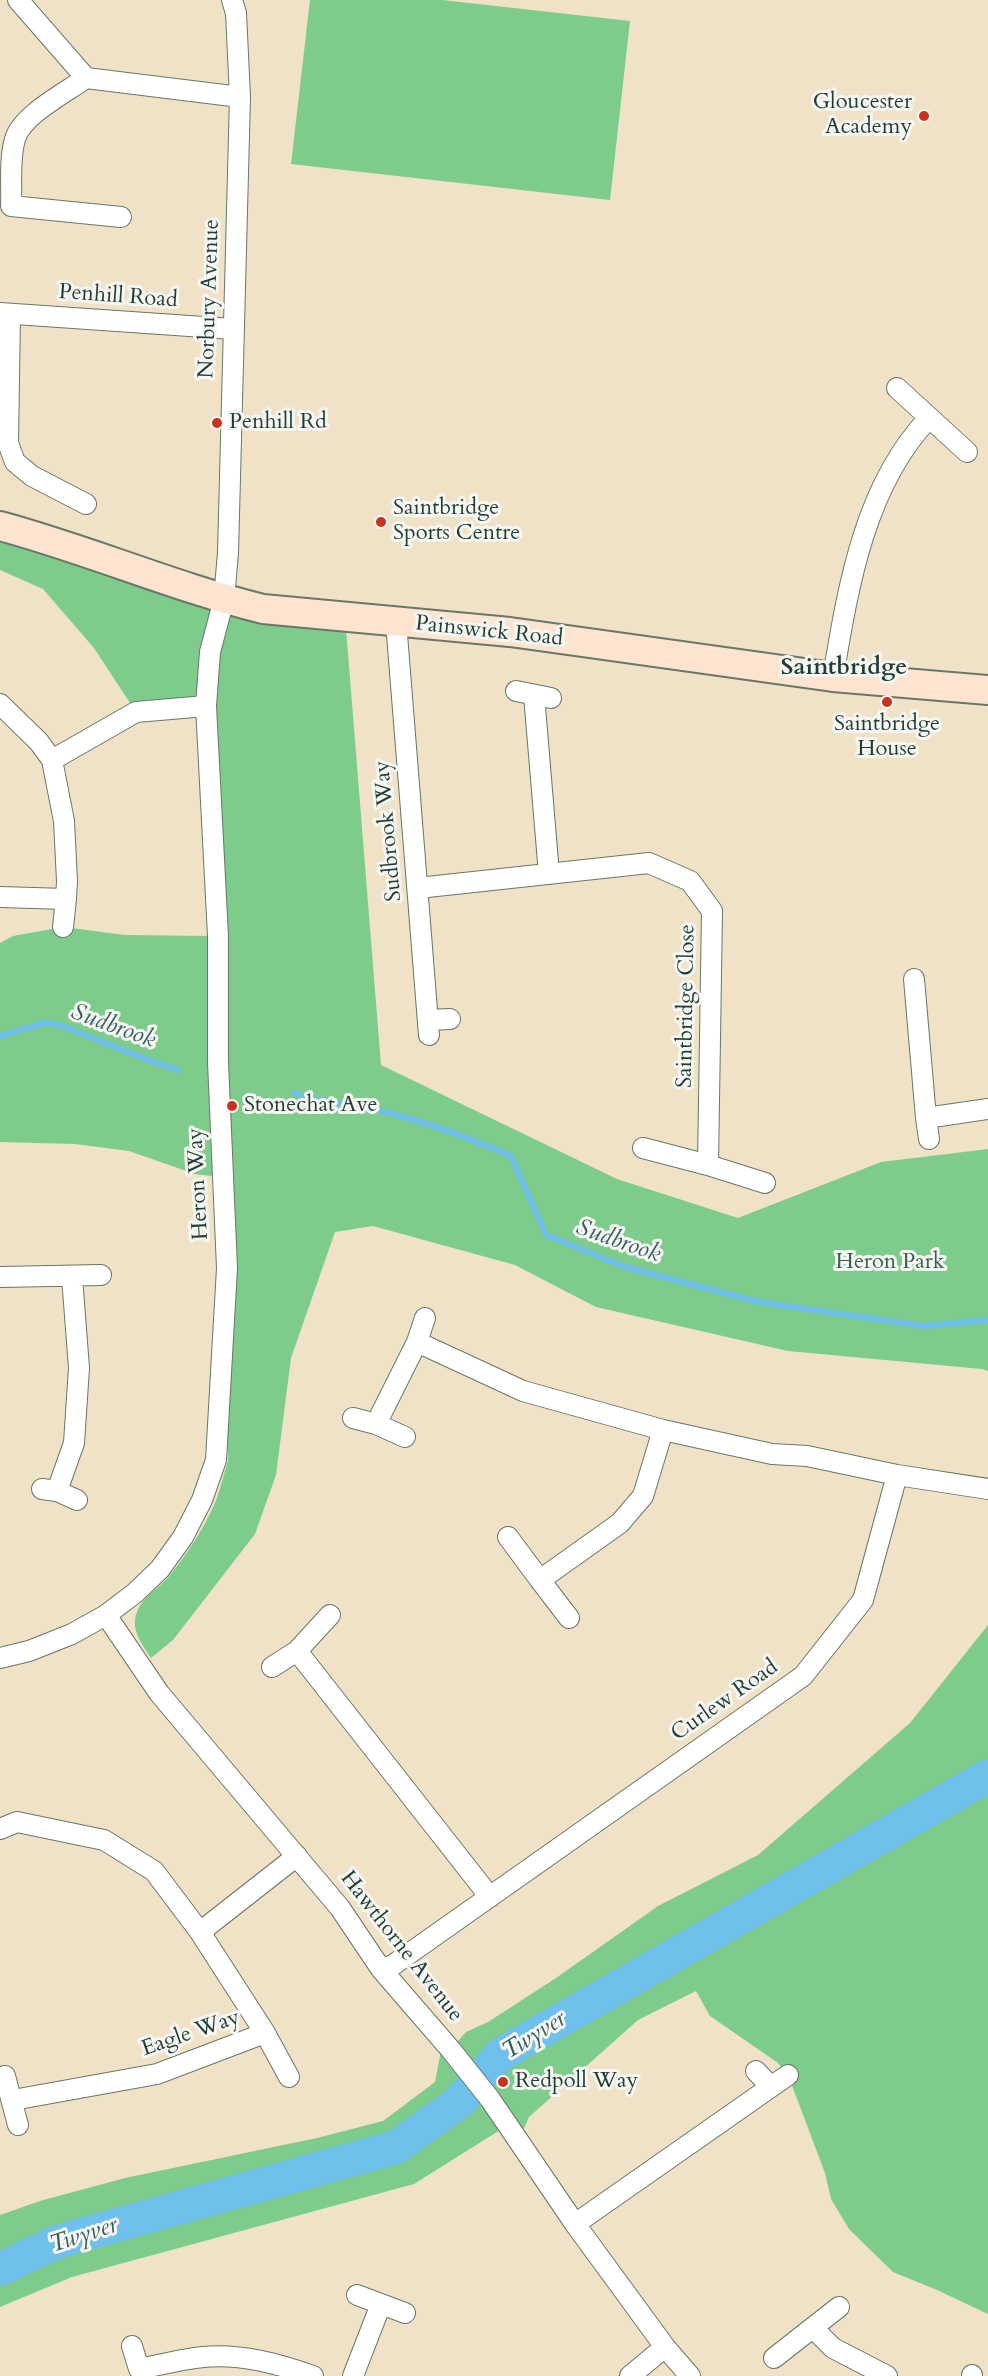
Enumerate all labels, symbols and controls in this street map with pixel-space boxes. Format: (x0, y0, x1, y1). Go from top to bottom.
place label: Gloucester Academy (813, 90, 912, 142)
marker: Gloucester Academy (917, 109, 931, 123)
street label: Norbury Avenue (194, 219, 226, 379)
street label: Penhill Road (58, 280, 178, 314)
place label: Penhill Rd (229, 410, 327, 436)
marker: Penhill Rd (210, 416, 224, 430)
place label: Saintbridge Sports Centre (393, 496, 520, 548)
marker: Saintbridge Sports Centre (374, 515, 388, 529)
street label: Painswick Road (414, 611, 564, 653)
district label: Saintbridge (781, 654, 907, 682)
marker: Saintbridge House (880, 695, 894, 709)
place label: Saintbridge House (834, 712, 940, 764)
street label: Sudbrook Way (370, 759, 408, 903)
street label: Saintbridge Close (672, 924, 702, 1088)
water label: Sudbrook (67, 998, 159, 1056)
place label: Stonechat Ave (244, 1093, 378, 1119)
marker: Stonechat Ave (225, 1099, 239, 1113)
street label: Heron Way (183, 1127, 215, 1241)
water label: Sudbrook (572, 1214, 664, 1270)
park label: Heron Park (835, 1250, 945, 1276)
street label: Curlew Road (666, 1655, 784, 1747)
street label: Hawthorne Avenue (334, 1866, 468, 2028)
street label: Eagle Way (138, 2005, 244, 2063)
water label: Twyver (498, 2005, 572, 2067)
place label: Redpoll Way (515, 2069, 638, 2095)
marker: Redpoll Way (496, 2075, 510, 2089)
water label: Twyver (47, 2212, 121, 2260)

